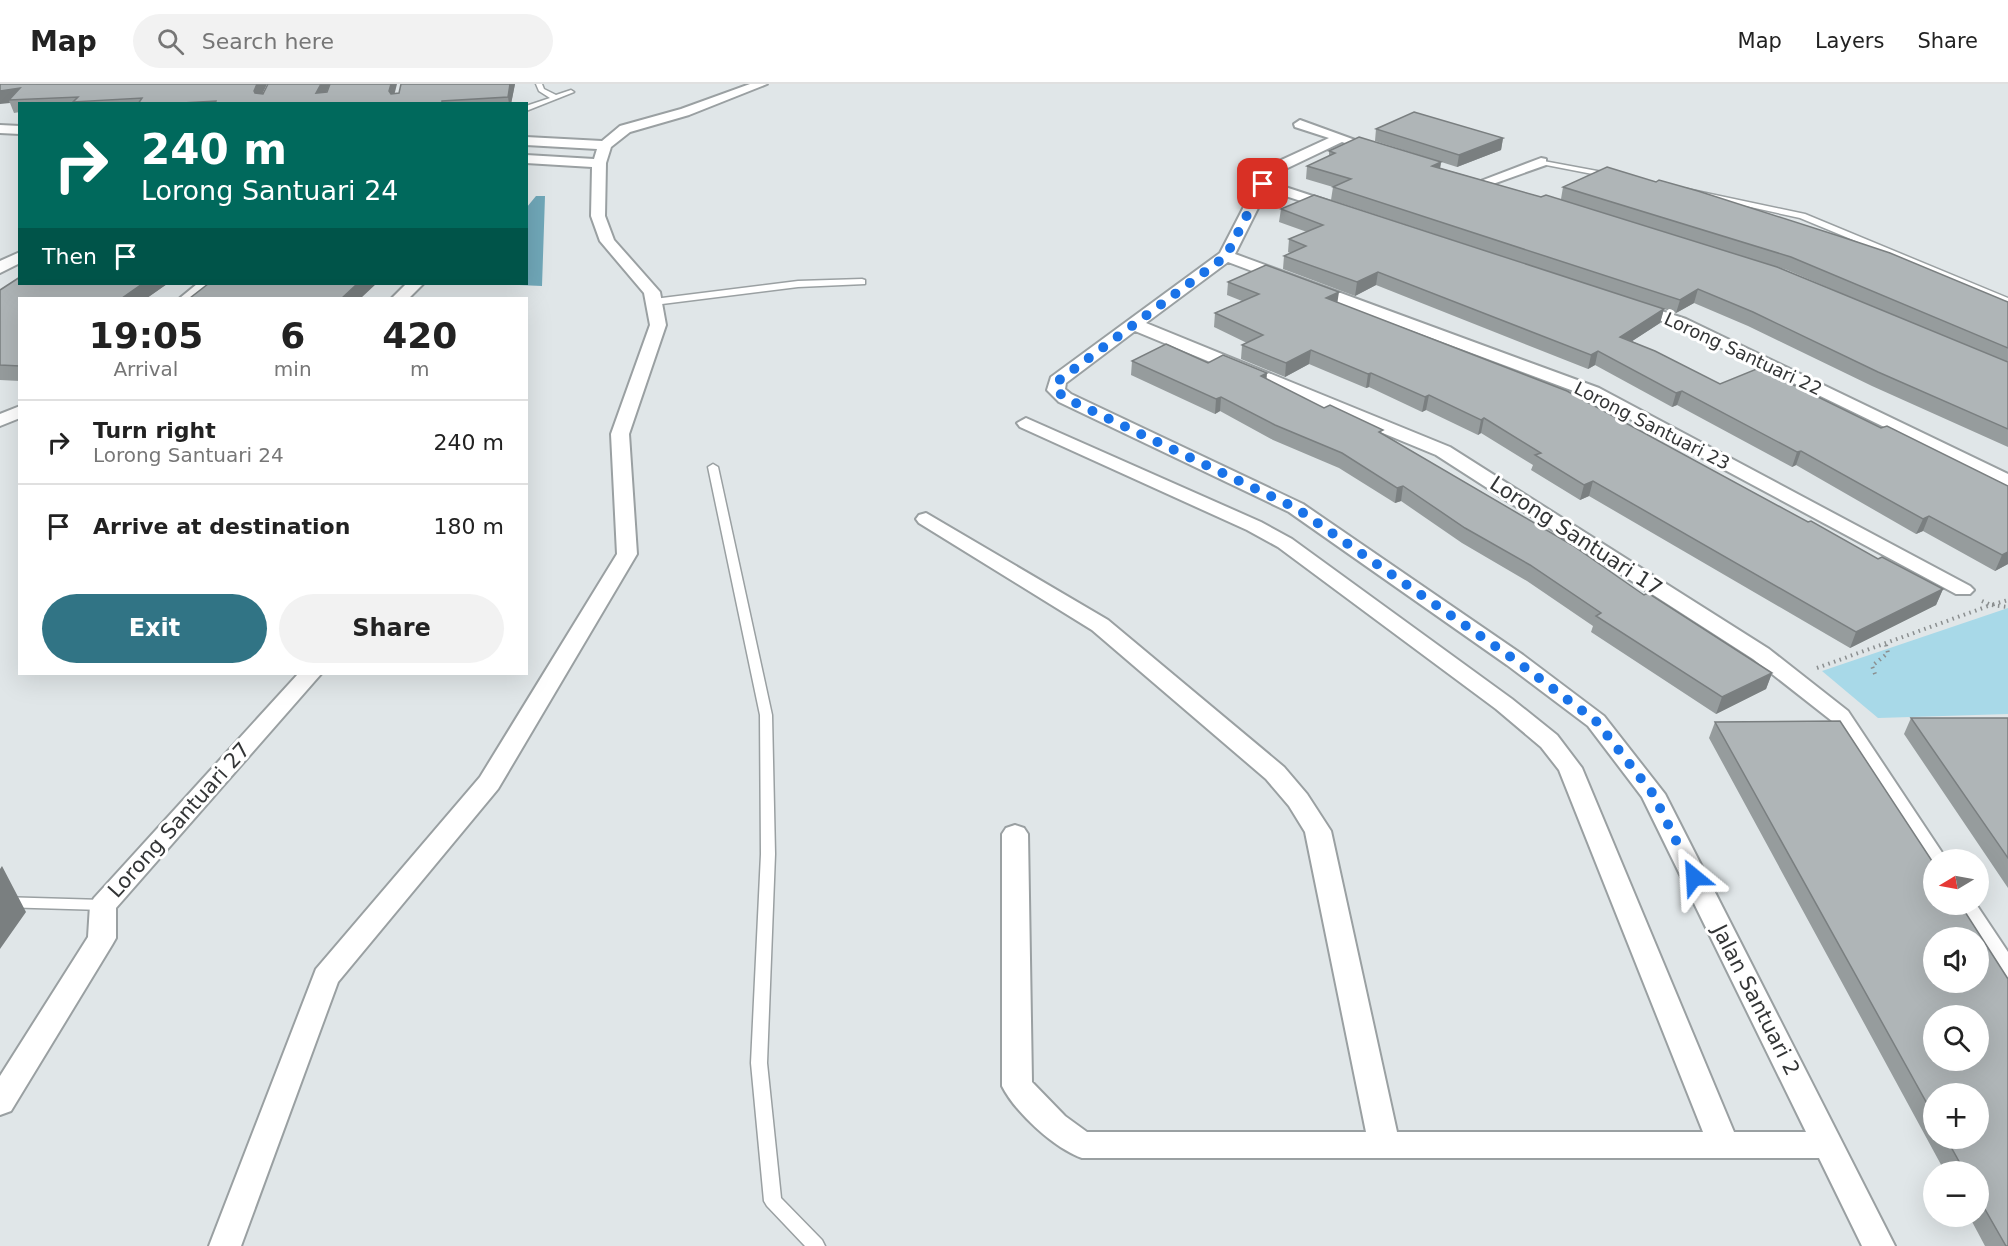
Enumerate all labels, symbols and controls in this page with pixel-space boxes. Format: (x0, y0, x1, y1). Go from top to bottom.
search box (133, 14, 553, 68)
text: Map (30, 25, 97, 58)
icon: search (154, 25, 187, 58)
text: Search here (202, 29, 334, 54)
text: Map (1738, 29, 1782, 53)
text: Layers (1815, 29, 1884, 53)
text: Share (1917, 29, 1978, 53)
text: 240 m (141, 125, 287, 174)
icon: right (42, 126, 120, 204)
pin (1237, 158, 1288, 209)
icon: arrive (1246, 167, 1279, 200)
text: Lorong Santuari 24 (141, 175, 399, 206)
icon: arrive (109, 240, 142, 273)
text: Then (42, 244, 97, 269)
street label: Lorong Santuari 22 (1661, 308, 1825, 399)
text: 19:05 (89, 315, 203, 356)
text: 6 (280, 315, 305, 356)
text: 420 (382, 315, 457, 356)
text: Arrival (113, 357, 178, 381)
text: min (274, 357, 312, 381)
text: m (410, 357, 430, 381)
street label: Lorong Santuari 23 (1571, 377, 1733, 474)
text: Turn right (93, 418, 216, 443)
icon: right (42, 426, 75, 459)
text: 240 m (434, 430, 504, 455)
text: Lorong Santuari 24 (93, 443, 284, 467)
street label: Lorong Santuari 17 (1485, 471, 1667, 601)
icon: arrive (42, 510, 75, 543)
text: Arrive at destination (93, 514, 350, 539)
text: 180 m (434, 514, 504, 539)
button: Exit (42, 594, 267, 663)
button: Share (279, 594, 504, 663)
street label: Lorong Santuari 27 (103, 738, 255, 902)
position arrow (1662, 845, 1726, 909)
north arrow (1923, 849, 1989, 915)
map controls (1923, 849, 1989, 1227)
street label: Jalan Santuari 2 (1707, 919, 1804, 1079)
button: sound (1923, 927, 1989, 993)
button: search (1923, 1005, 1989, 1071)
button: + (1923, 1083, 1989, 1149)
button: − (1923, 1161, 1989, 1227)

